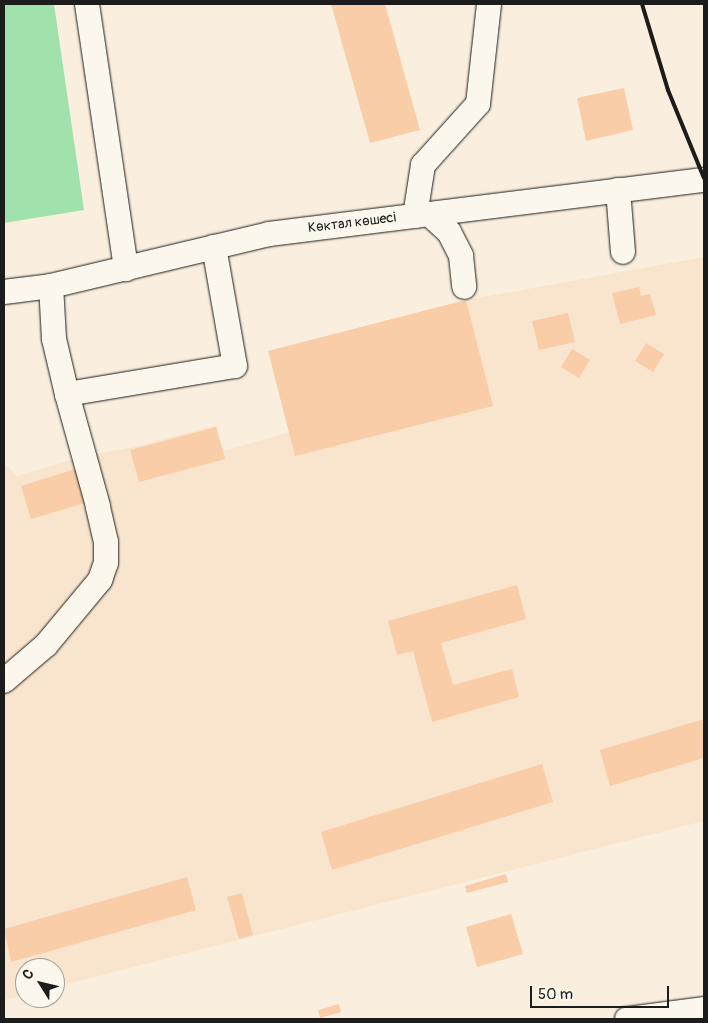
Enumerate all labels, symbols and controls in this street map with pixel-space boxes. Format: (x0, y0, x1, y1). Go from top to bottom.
street label: Көктал көшесі (307, 209, 397, 237)
north arrow (15, 958, 65, 1008)
text: С (19, 966, 38, 983)
scale bar (533, 976, 672, 1008)
text: 50 m (538, 985, 573, 1004)

